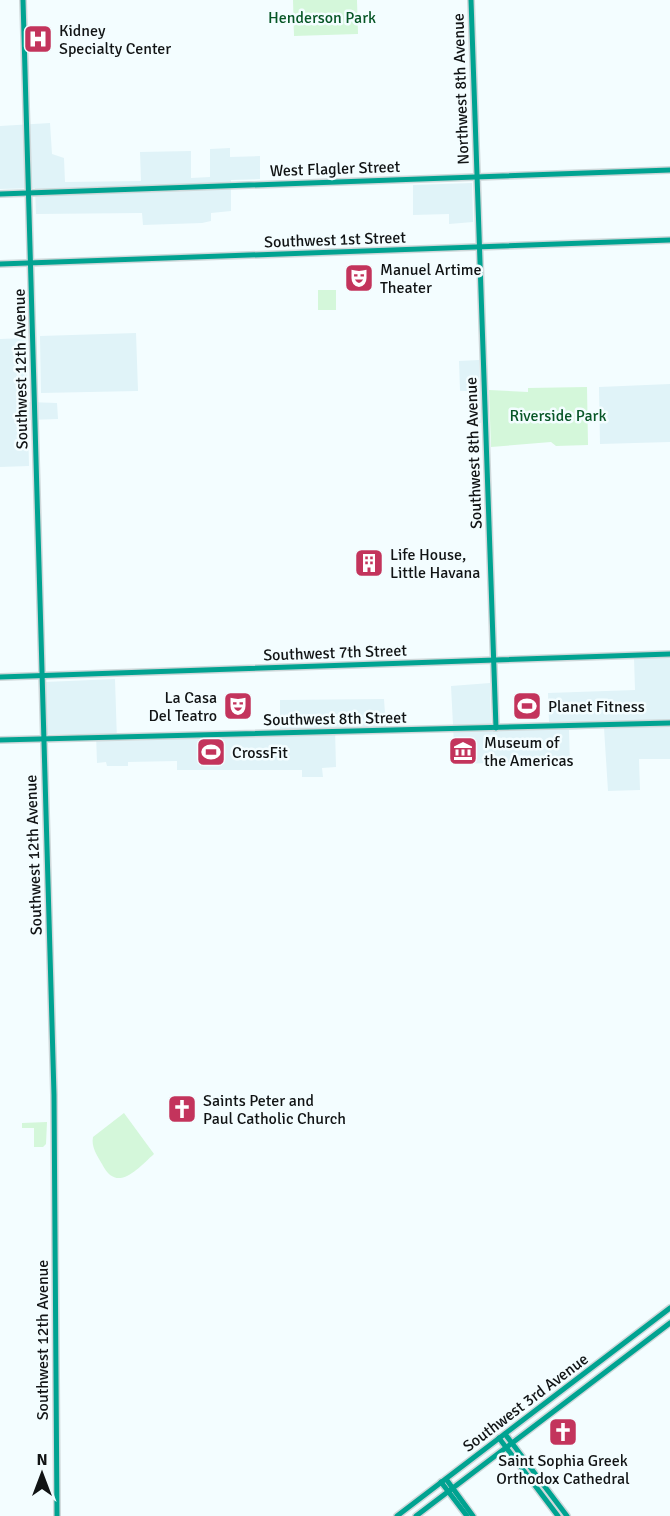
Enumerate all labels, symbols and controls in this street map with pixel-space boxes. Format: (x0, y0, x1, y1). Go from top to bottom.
park label: Henderson Park (268, 8, 376, 28)
street label: Northwest 8th Avenue (448, 13, 474, 165)
place label: Kidney Specialty Center (59, 21, 171, 59)
hospital icon: Kidney Specialty Center (22, 23, 54, 55)
street label: West Flagler Street (270, 157, 401, 181)
street label: Southwest 1st Street (264, 228, 407, 252)
place label: Manuel Artime Theater (380, 260, 482, 298)
theatre icon: Manuel Artime Theater (343, 262, 375, 294)
street label: Southwest 12th Avenue (10, 288, 32, 449)
street label: Southwest 8th Avenue (461, 377, 487, 529)
park label: Riverside Park (510, 406, 606, 426)
place label: Life House, Little Havana (390, 545, 480, 583)
building icon: Life House, Little Havana (353, 547, 385, 579)
street label: Southwest 7th Street (263, 640, 408, 666)
place label: La Casa Del Teatro (148, 688, 217, 726)
theatre icon: La Casa Del Teatro (222, 690, 254, 722)
sports icon: Planet Fitness (511, 690, 543, 722)
place label: Planet Fitness (548, 697, 645, 717)
street label: Southwest 8th Street (263, 708, 407, 730)
place label: Museum of the Americas (484, 733, 574, 771)
museum icon: Museum of the Americas (447, 735, 479, 767)
sports icon: CrossFit (195, 736, 227, 768)
place label: CrossFit (232, 743, 288, 763)
street label: Southwest 12th Avenue (21, 774, 47, 936)
place label: Saints Peter and Paul Catholic Church (203, 1091, 346, 1129)
church icon: Saints Peter and Paul Catholic Church (166, 1093, 198, 1125)
street label: Southwest 12th Avenue (33, 1260, 53, 1420)
street label: Southwest 3rd Avenue (459, 1349, 592, 1457)
church icon: Saint Sophia Greek Orthodox Cathedral (547, 1416, 579, 1448)
north arrow (12, 1444, 72, 1504)
text: N (36, 1450, 48, 1470)
place label: Saint Sophia Greek Orthodox Cathedral (496, 1451, 630, 1489)

